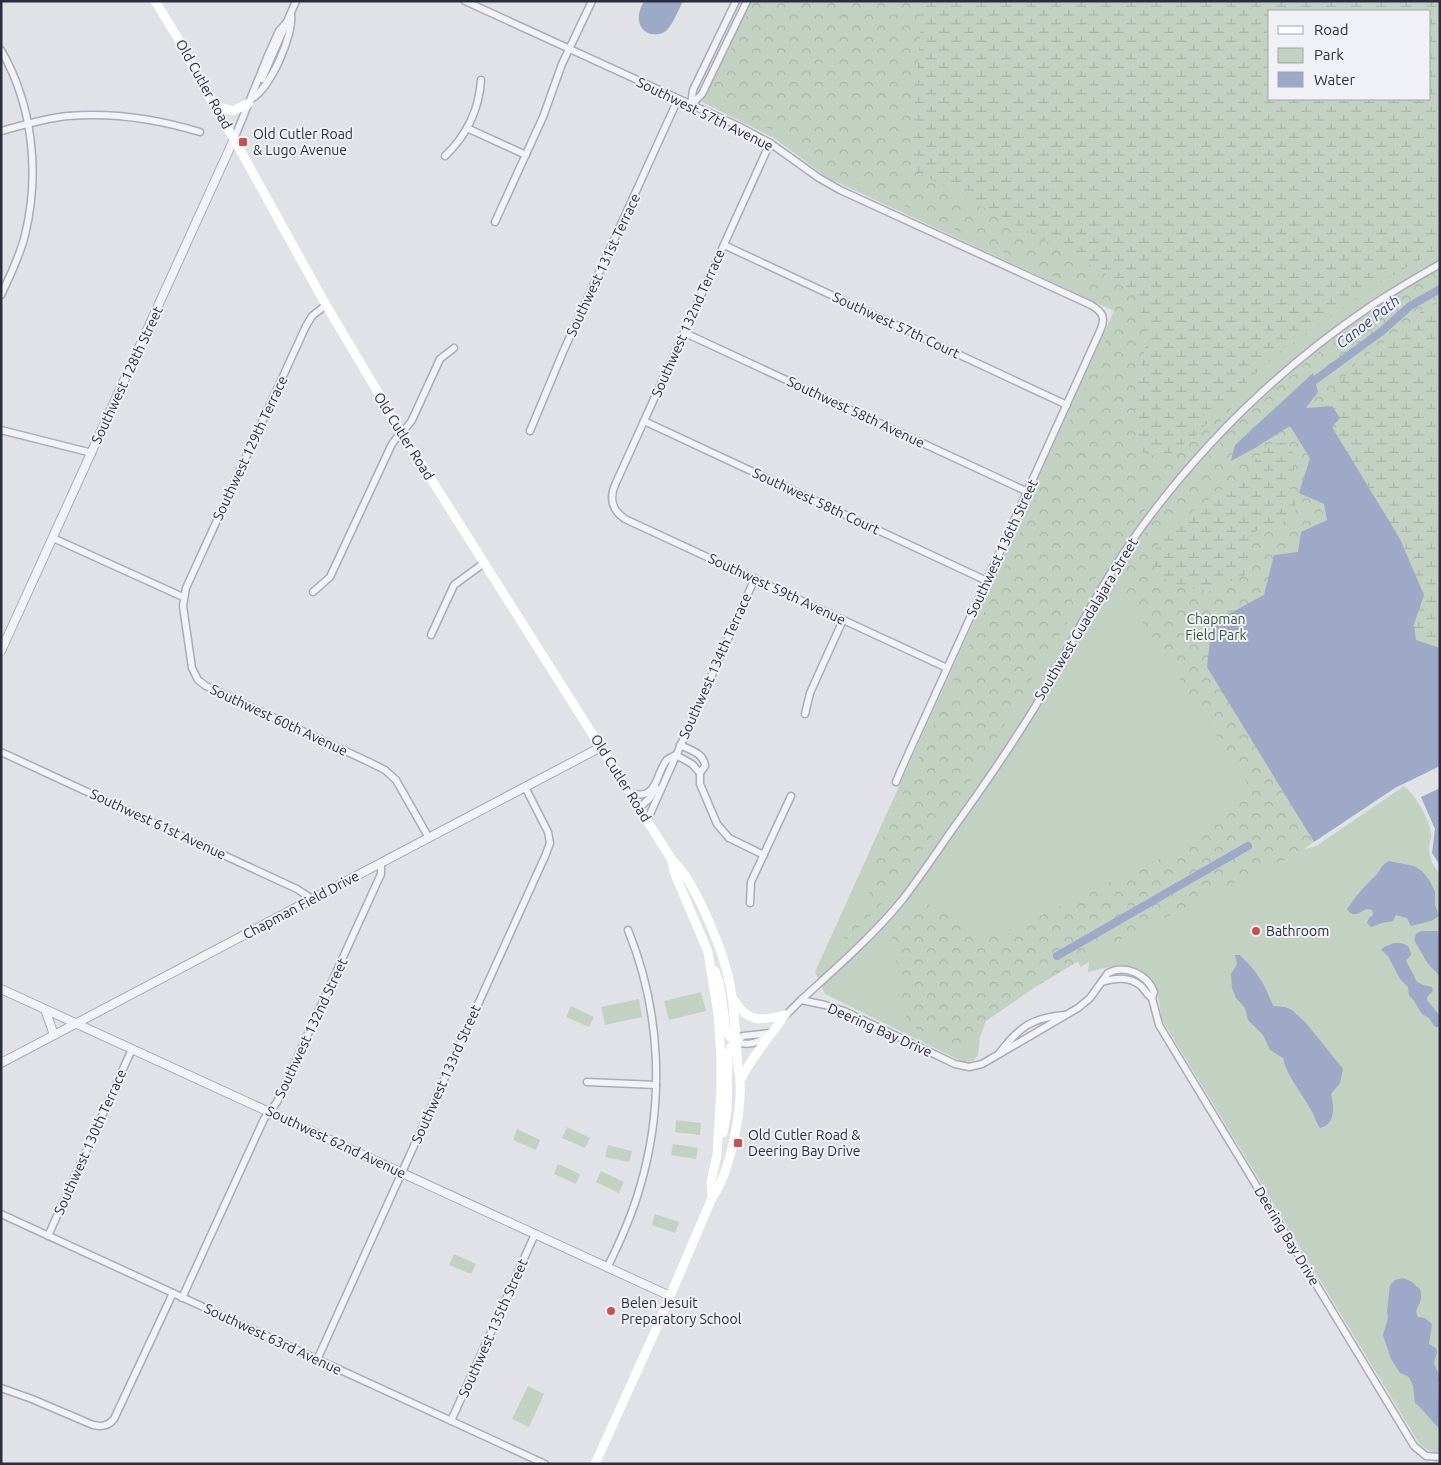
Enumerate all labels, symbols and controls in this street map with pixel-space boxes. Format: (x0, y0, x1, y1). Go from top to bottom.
legend (1268, 10, 1431, 100)
text: Road (1314, 21, 1349, 38)
street label: Old Cutler Road (173, 36, 235, 132)
text: Park (1314, 46, 1344, 63)
text: Water (1314, 71, 1355, 88)
street label: Southwest 57th Avenue (634, 74, 776, 154)
place label: Old Cutler Road & Lugo Avenue (253, 126, 353, 158)
marker: Old Cutler Road & Lugo Avenue (237, 136, 249, 148)
street label: Southwest 131st Terrace (563, 191, 643, 339)
street label: Southwest 132nd Terrace (648, 247, 728, 399)
street label: Southwest 57th Court (830, 288, 963, 362)
water label: Canoe Path (1333, 292, 1403, 352)
street label: Southwest 128th Street (88, 303, 166, 446)
street label: Southwest 129th Terrace (209, 373, 291, 523)
street label: Southwest 58th Avenue (785, 373, 927, 451)
street label: Old Cutler Road (371, 389, 437, 483)
street label: Southwest 58th Court (750, 464, 883, 538)
street label: Southwest 136th Street (963, 476, 1041, 619)
street label: Southwest Guadalajara Street (1031, 535, 1141, 703)
street label: Southwest 59th Avenue (706, 550, 848, 628)
street label: Southwest 134th Terrace (676, 591, 754, 741)
park label: Chapman Field Park (1185, 611, 1247, 643)
street label: Southwest 60th Avenue (208, 681, 350, 759)
street label: Old Cutler Road (588, 731, 654, 825)
street label: Southwest 61st Avenue (88, 785, 228, 863)
street label: Chapman Field Drive (240, 868, 362, 942)
place label: Bathroom (1266, 923, 1329, 939)
marker: Bathroom (1250, 925, 1262, 937)
street label: Southwest 132nd Street (272, 955, 351, 1101)
street label: Deering Bay Drive (825, 1000, 935, 1060)
street label: Southwest 133rd Street (408, 1002, 484, 1146)
street label: Southwest 130th Terrace (51, 1067, 129, 1217)
street label: Southwest 62nd Avenue (263, 1102, 409, 1182)
place label: Old Cutler Road & Deering Bay Drive (748, 1127, 861, 1159)
marker: Old Cutler Road & Deering Bay Drive (732, 1137, 744, 1149)
street label: Deering Bay Drive (1251, 1184, 1323, 1288)
street label: Southwest 135th Street (455, 1256, 531, 1400)
place label: Belen Jesuit Preparatory School (621, 1295, 742, 1327)
street label: Southwest 63rd Avenue (202, 1300, 344, 1378)
marker: Belen Jesuit Preparatory School (605, 1305, 617, 1317)

